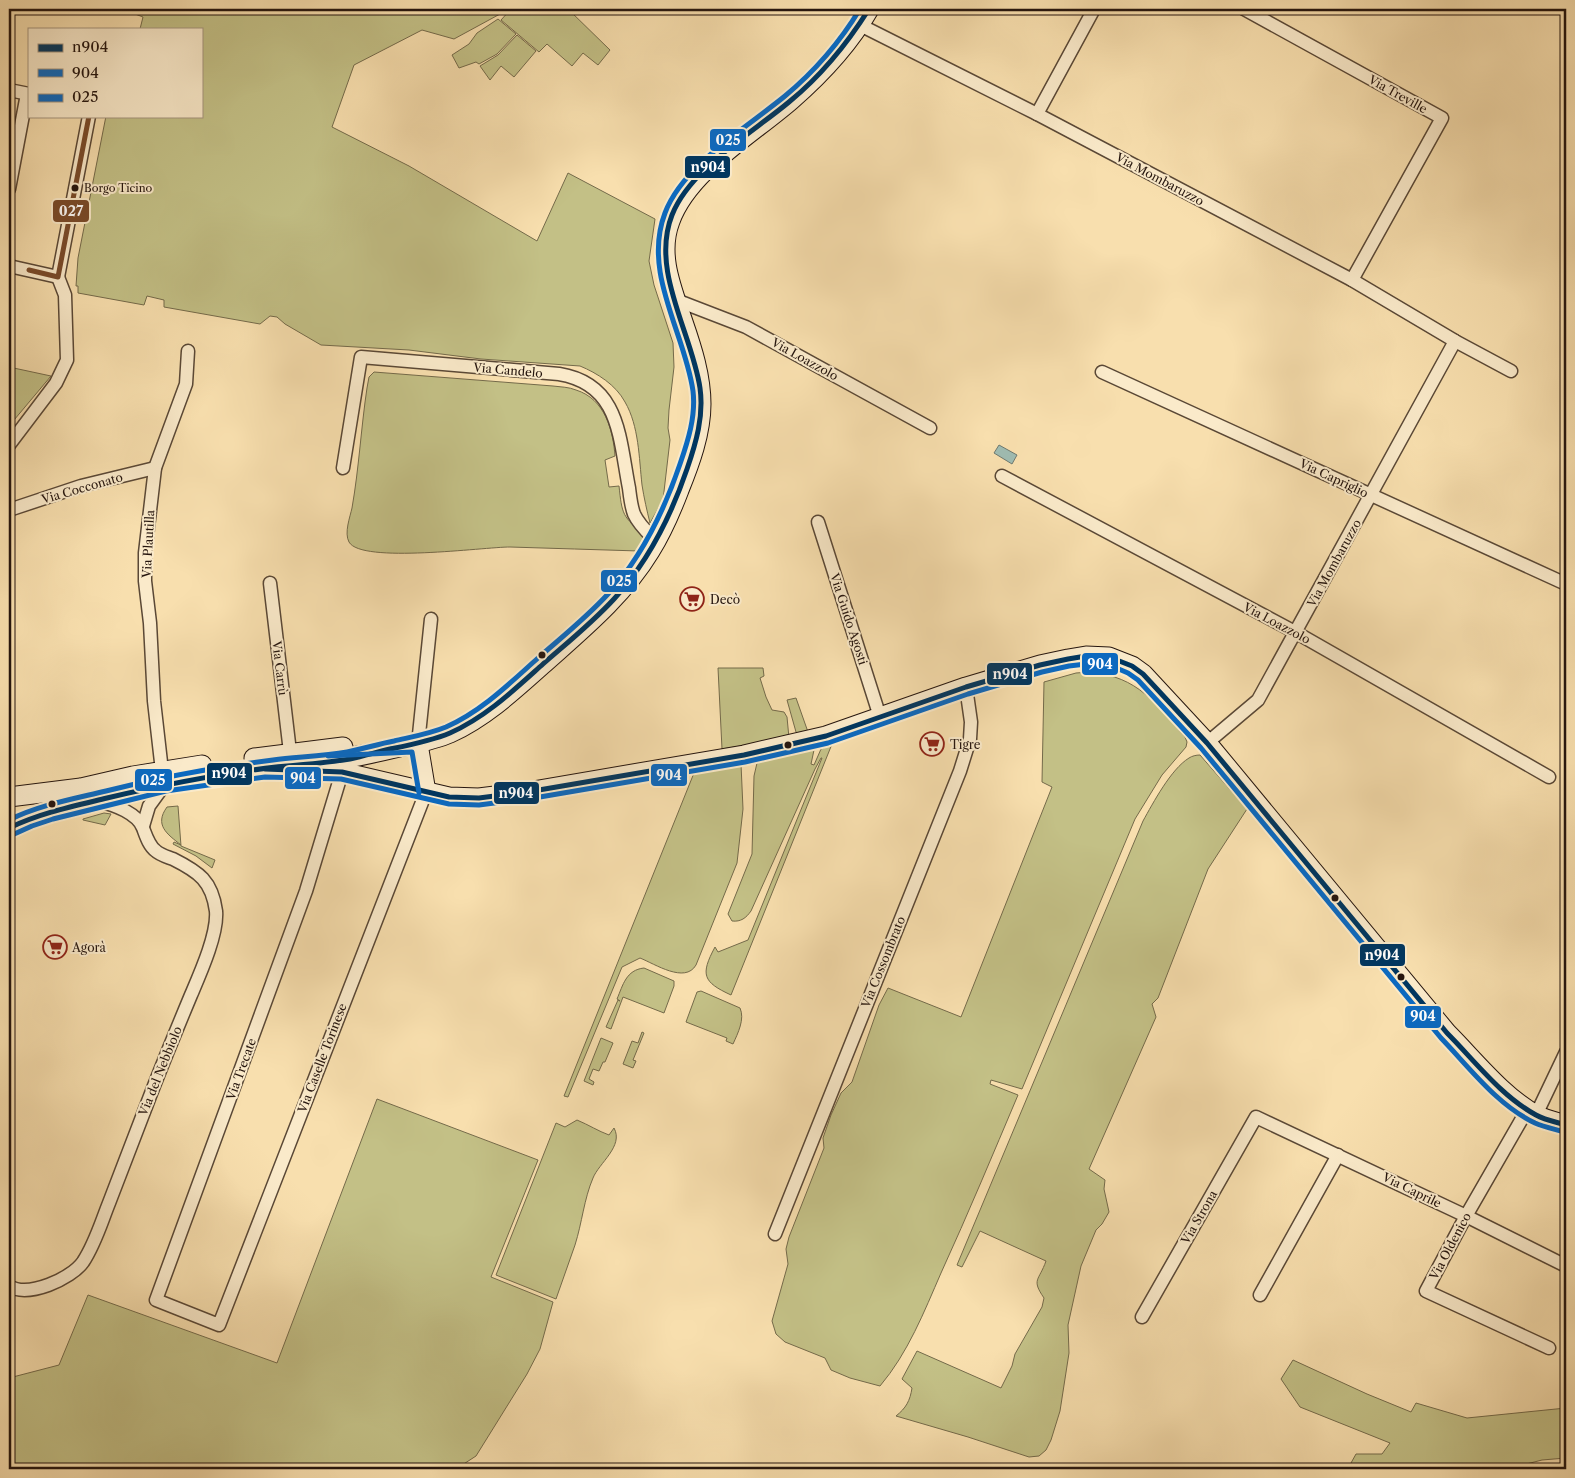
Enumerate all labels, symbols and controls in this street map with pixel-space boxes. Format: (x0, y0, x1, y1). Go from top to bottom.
legend (28, 28, 202, 118)
text: n904 (72, 37, 108, 56)
text: 904 (72, 63, 99, 82)
street label: Via Treville (1365, 71, 1430, 116)
text: 025 (72, 87, 98, 106)
line badge: 025 (709, 128, 747, 152)
text: 025 (716, 131, 741, 149)
street label: Via Mombaruzzo (1112, 149, 1207, 209)
line badge: n904 (684, 155, 731, 179)
text: n904 (690, 158, 726, 176)
place label: Borgo Ticino (84, 181, 153, 195)
marker: Borgo Ticino (70, 183, 80, 193)
line badge: 027 (52, 199, 90, 223)
text: 027 (59, 202, 84, 220)
street label: Via Loazzolo (768, 334, 841, 383)
street label: Via Candelo (472, 359, 543, 381)
street label: Via Capriglio (1296, 455, 1371, 500)
street label: Via Cocconato (39, 469, 124, 507)
street label: Via Plautilla (139, 509, 157, 579)
street label: Via Mombaruzzo (1303, 517, 1364, 610)
line badge: 025 (600, 569, 638, 593)
street label: Via Guido Agosti (827, 570, 871, 667)
text: 025 (607, 572, 632, 590)
supermarket icon: Decò (679, 586, 705, 612)
place label: Decò (710, 592, 740, 607)
street label: Via Loazzolo (1240, 599, 1313, 647)
street label: Via Carrù (269, 639, 291, 697)
unlabelled marker (537, 650, 547, 660)
line badge: 904 (1081, 652, 1119, 676)
text: 904 (1087, 655, 1113, 673)
line badge: n904 (986, 662, 1033, 686)
text: n904 (992, 665, 1028, 683)
supermarket icon: Tigre (919, 731, 945, 757)
place label: Tigre (950, 737, 981, 752)
unlabelled marker (783, 740, 793, 750)
line badge: n904 (206, 762, 253, 786)
line badge: 904 (650, 763, 688, 787)
text: n904 (211, 764, 247, 782)
line badge: 904 (284, 766, 322, 790)
text: 904 (656, 766, 682, 784)
line badge: 025 (134, 768, 173, 792)
text: 904 (290, 769, 316, 787)
text: 025 (141, 771, 166, 789)
line badge: n904 (493, 781, 540, 805)
text: n904 (498, 784, 534, 802)
unlabelled marker (47, 799, 57, 809)
unlabelled marker (1330, 893, 1340, 903)
street label: Via Cossombrato (857, 914, 908, 1011)
supermarket icon: Agorà (42, 934, 68, 960)
place label: Agorà (71, 940, 106, 955)
line badge: n904 (1359, 943, 1406, 967)
text: n904 (1364, 946, 1400, 964)
unlabelled marker (1396, 972, 1406, 982)
street label: Via Caselle Torinese (294, 1001, 350, 1116)
line badge: 904 (1404, 1005, 1442, 1029)
text: 904 (1410, 1007, 1436, 1025)
street label: Via del Nebbiolo (135, 1024, 185, 1119)
street label: Via Trecate (223, 1036, 259, 1103)
street label: Via Caprile (1379, 1169, 1444, 1211)
street label: Via Strona (1177, 1187, 1221, 1247)
street label: Via Oldenico (1426, 1210, 1474, 1283)

